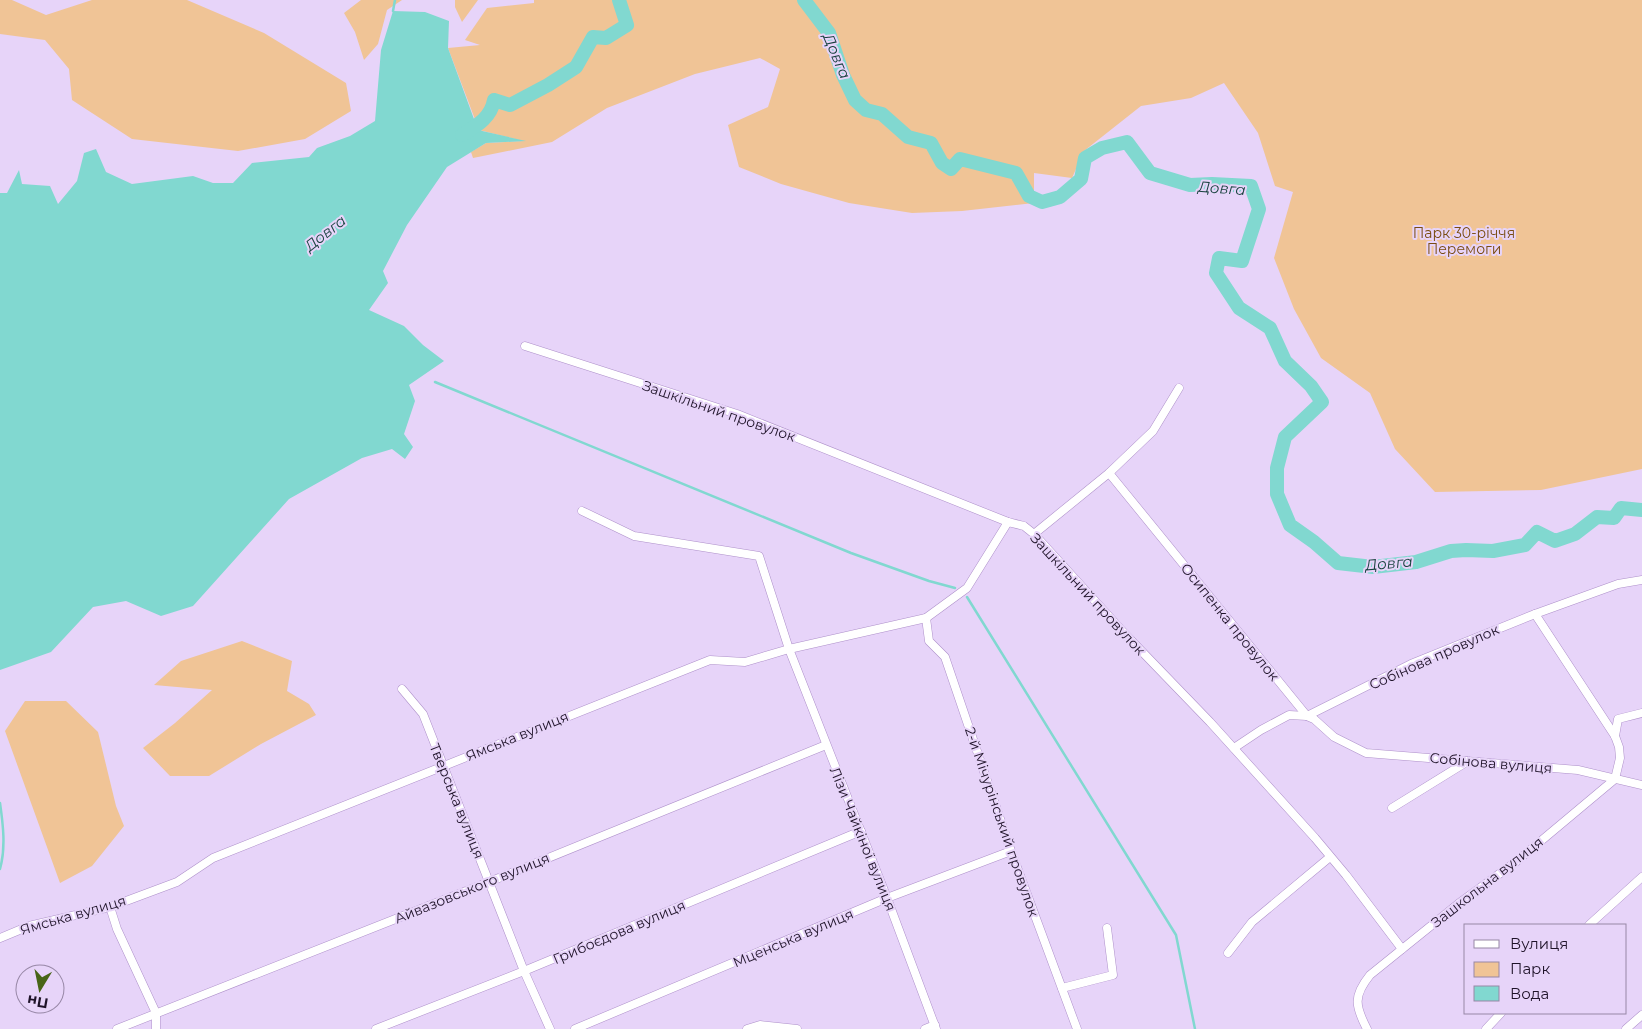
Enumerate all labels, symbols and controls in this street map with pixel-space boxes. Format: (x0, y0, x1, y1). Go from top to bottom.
water label: Довга (818, 29, 855, 82)
water label: Довга (1196, 177, 1246, 199)
water label: Довга (299, 211, 350, 256)
park label: Парк 30-річчя Перемоги (1413, 224, 1515, 258)
street label: Зашкільний провулок (640, 376, 798, 446)
street label: Зашкільний провулок (1027, 529, 1149, 659)
water label: Довга (1362, 551, 1414, 575)
street label: Осипенка провулок (1177, 559, 1283, 685)
street label: Собінова провулок (1366, 620, 1502, 694)
street label: Ямська вулиця (463, 707, 571, 765)
street label: 2-й Мічурінський провулок (961, 725, 1043, 919)
street label: Тверська вулиця (426, 741, 488, 861)
street label: Собінова вулиця (1429, 749, 1553, 777)
street label: Лізи Чайкіної вулиця (826, 764, 900, 914)
street label: Зашкольна вулиця (1427, 833, 1547, 931)
street label: Айвазовського вулиця (392, 849, 552, 927)
street label: Ямська вулиця (18, 891, 128, 939)
street label: Грибоєдова вулиця (550, 896, 688, 968)
street label: Мценська вулиця (730, 904, 856, 972)
legend (1464, 924, 1627, 1014)
text: Вулиця (1510, 934, 1568, 953)
text: Парк (1510, 959, 1550, 978)
north arrow (15, 964, 65, 1014)
text: Вода (1510, 984, 1549, 1003)
text: Пн (26, 991, 50, 1012)

